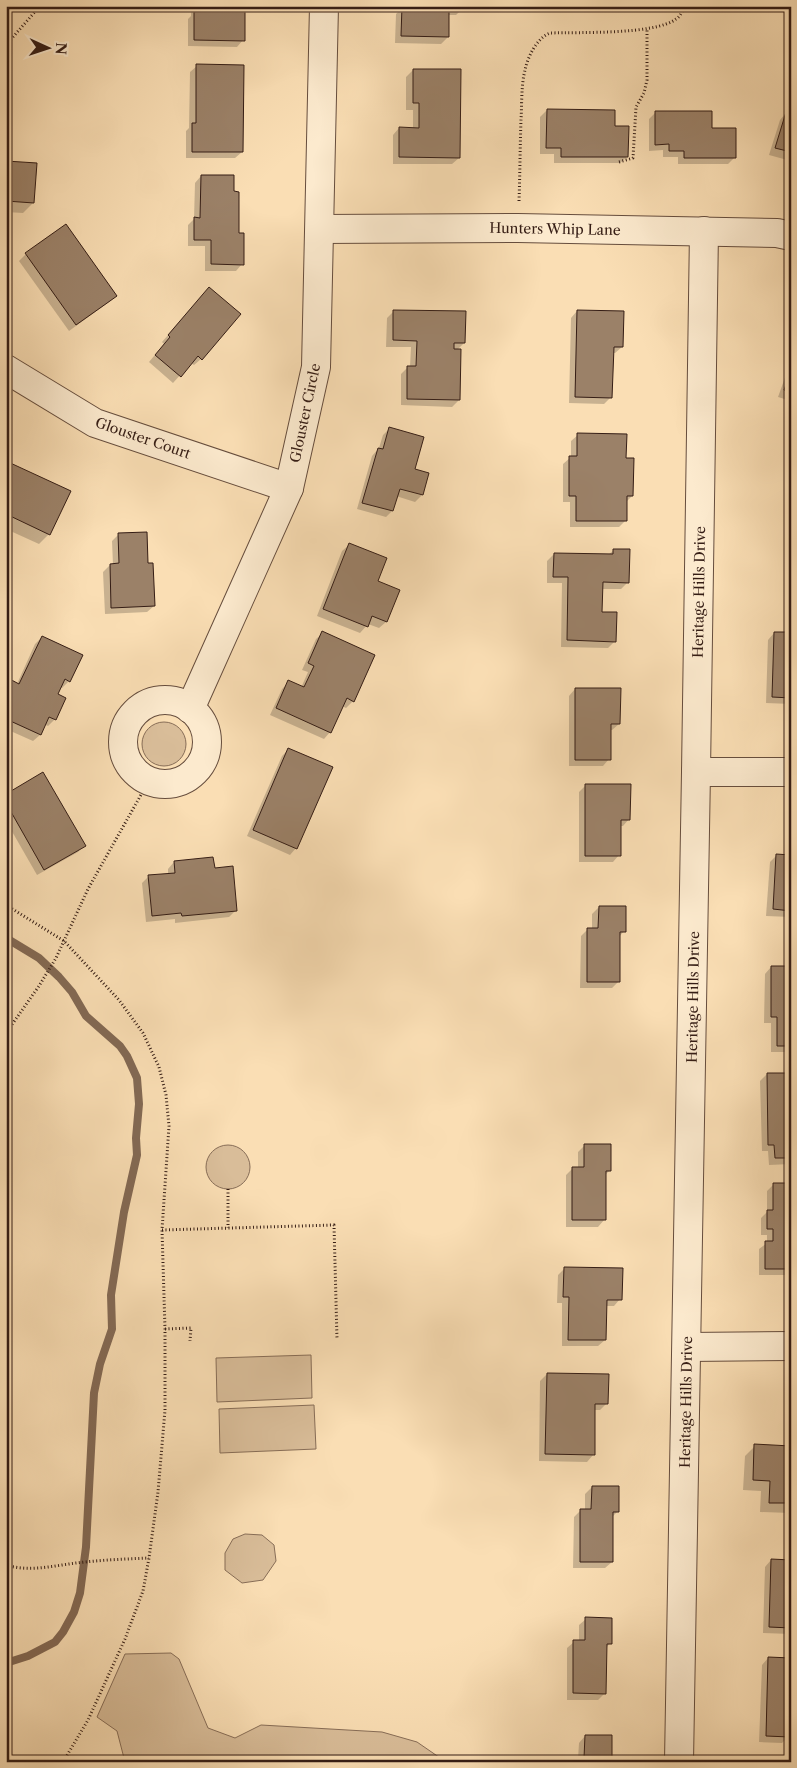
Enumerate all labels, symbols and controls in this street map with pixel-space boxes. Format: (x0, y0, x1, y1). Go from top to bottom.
north arrow (22, 22, 72, 72)
text: N (52, 42, 70, 55)
street label: Hunters Whip Lane (489, 219, 621, 239)
street label: Glouster Circle (286, 362, 324, 464)
street label: Glouster Court (93, 413, 193, 463)
street label: Heritage Hills Drive (689, 526, 709, 658)
street label: Heritage Hills Drive (683, 931, 703, 1063)
street label: Heritage Hills Drive (676, 1336, 696, 1468)

